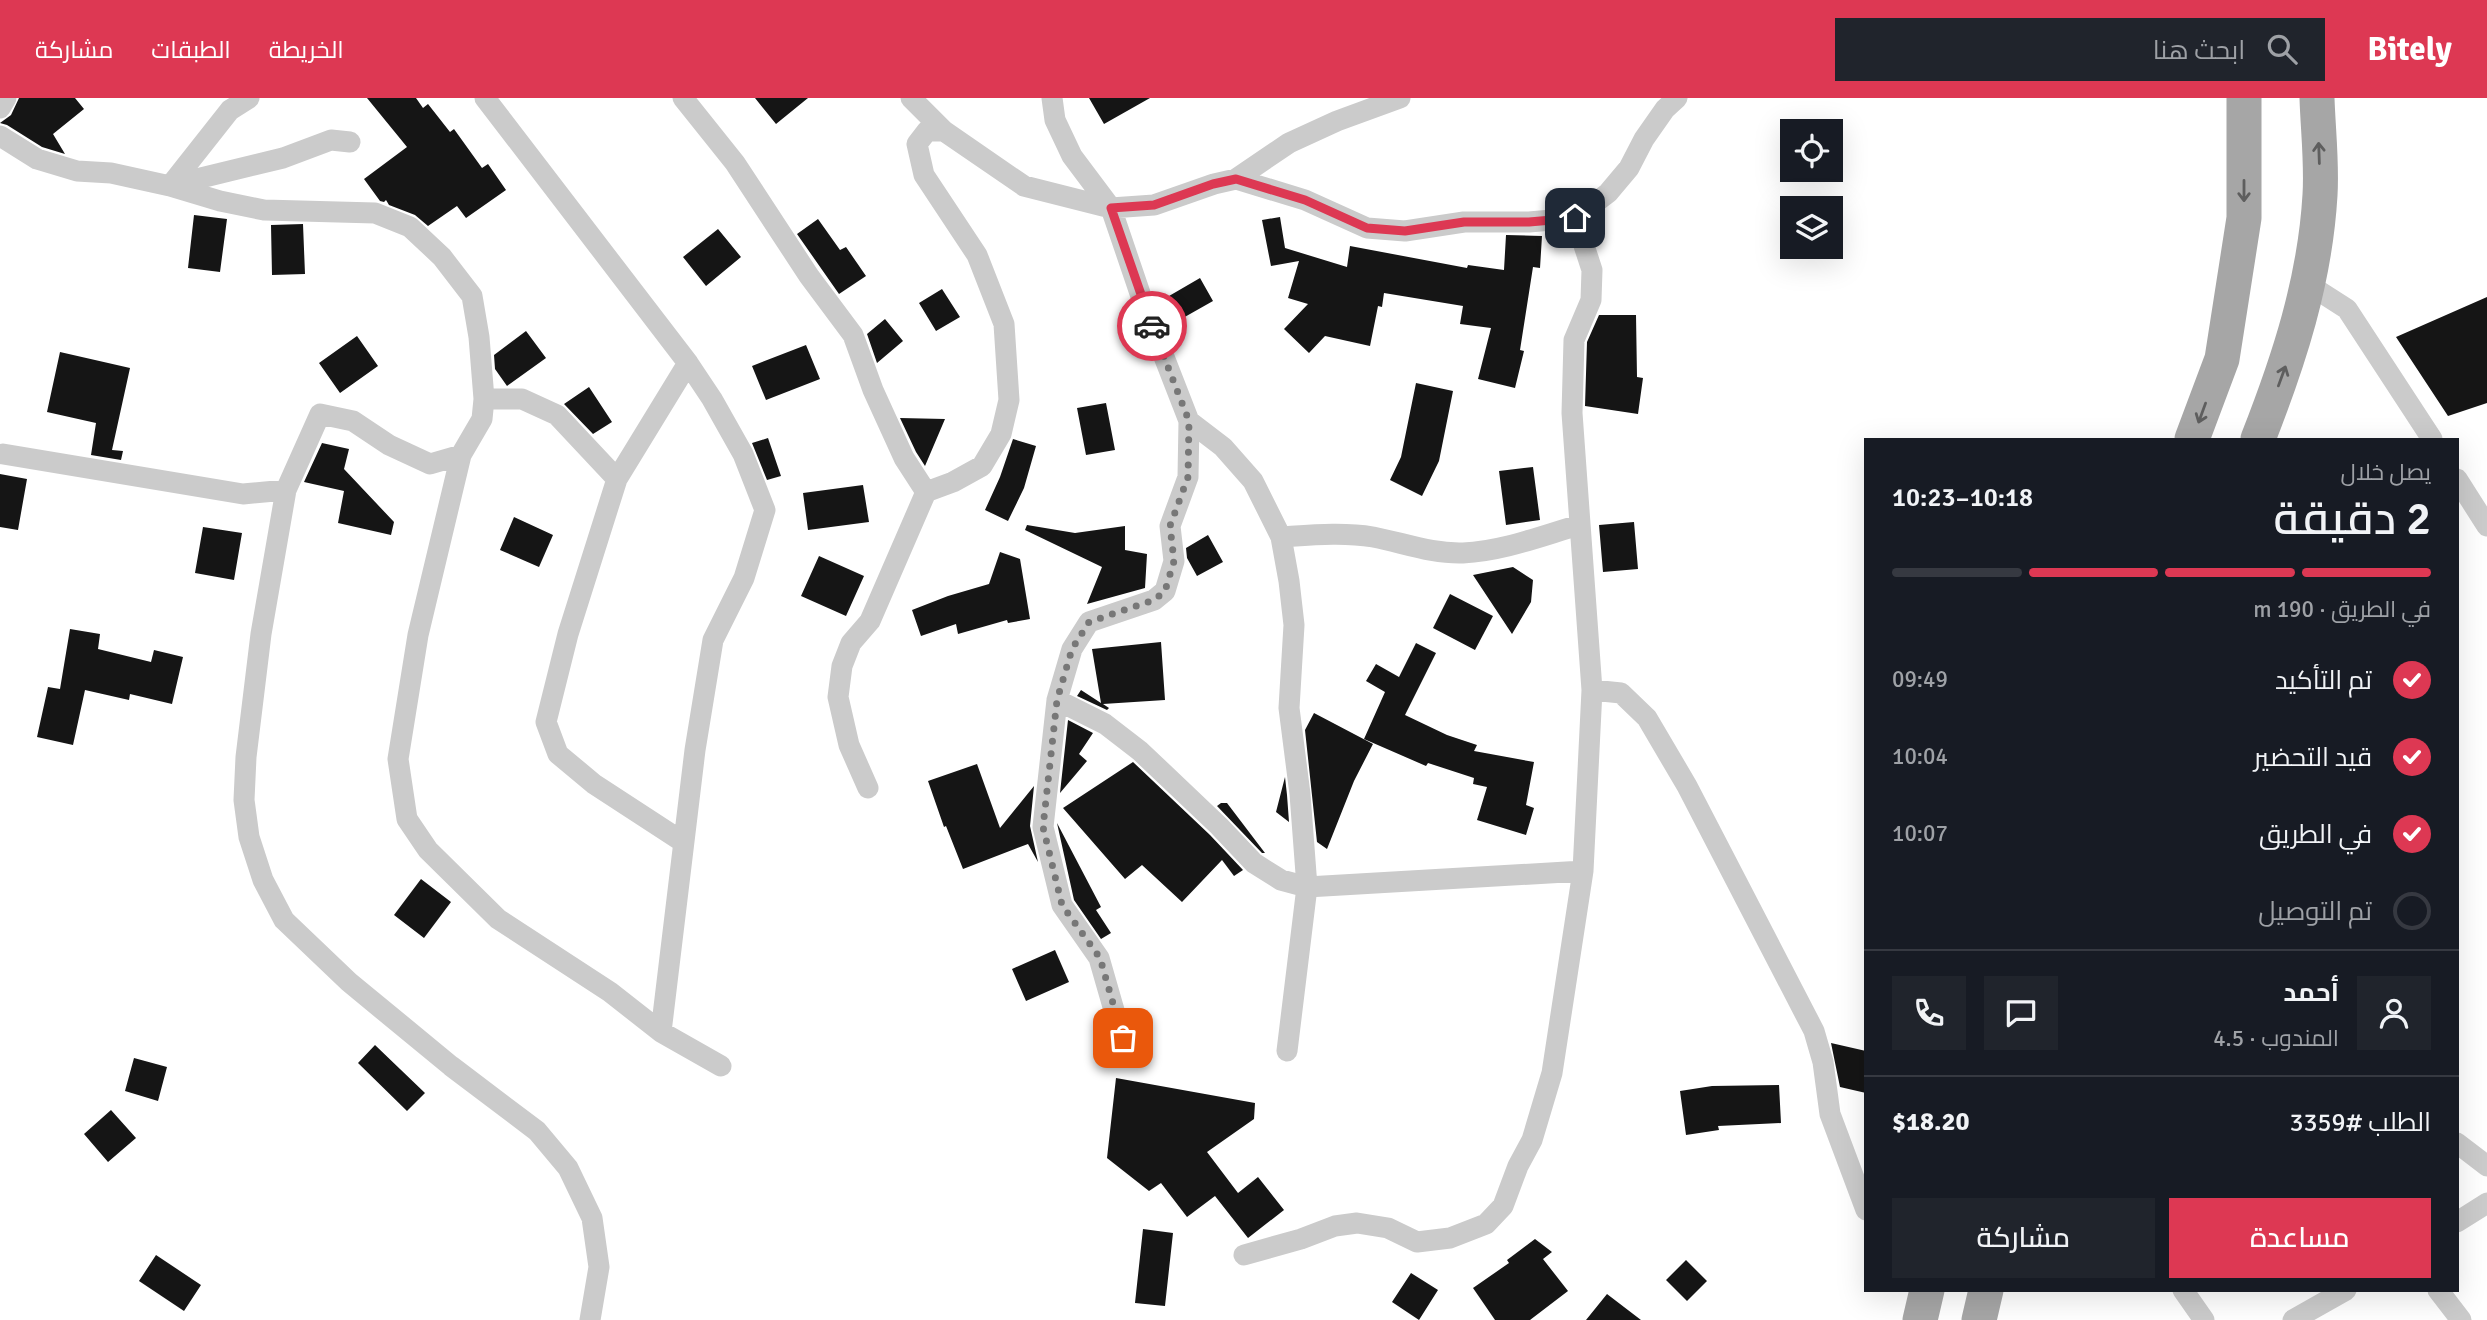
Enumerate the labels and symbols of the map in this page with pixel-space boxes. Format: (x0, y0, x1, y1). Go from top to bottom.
one-way arrow (2312, 141, 2325, 164)
one-way arrow (2237, 179, 2251, 202)
pin (1545, 188, 1605, 248)
courier (1117, 291, 1187, 361)
one-way arrow (2277, 365, 2290, 387)
one-way arrow (2195, 401, 2207, 423)
pin (1093, 1008, 1153, 1068)

